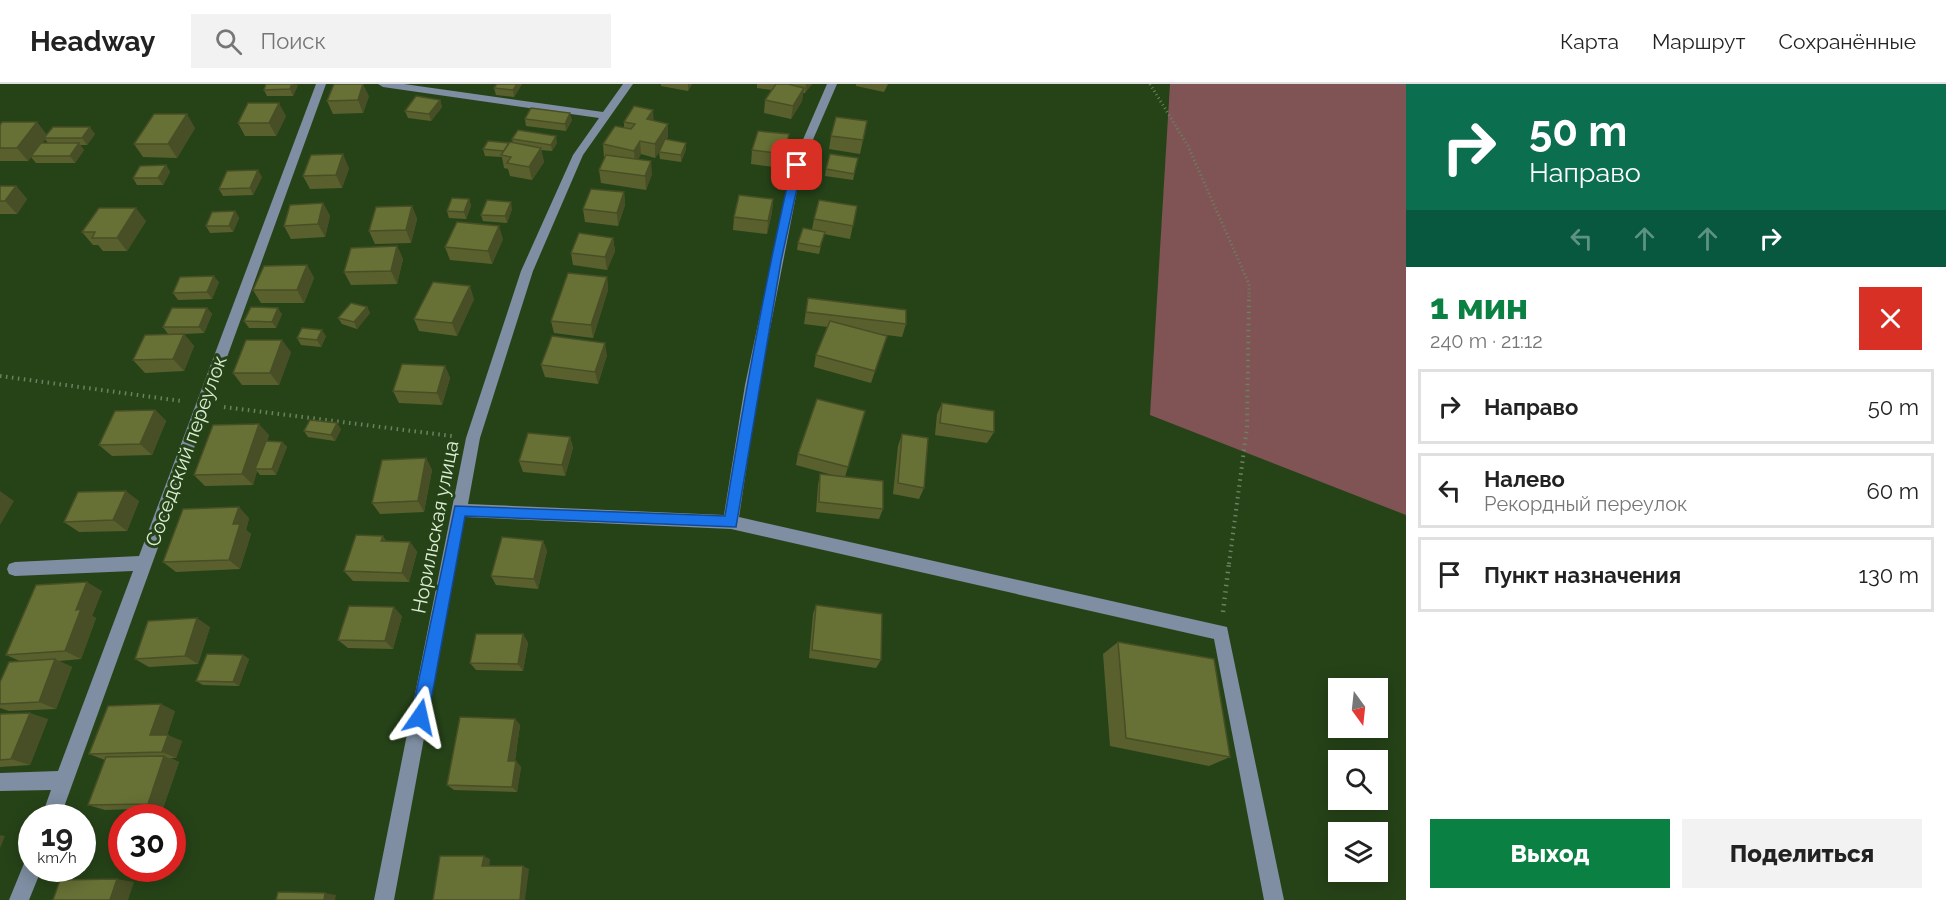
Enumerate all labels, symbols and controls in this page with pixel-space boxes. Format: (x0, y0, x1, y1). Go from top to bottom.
search box (191, 14, 611, 68)
text: Headway (30, 25, 155, 58)
icon: search (212, 25, 245, 58)
text: Поиск (260, 28, 326, 54)
text: Карта (1560, 29, 1619, 54)
text: Маршрут (1652, 29, 1745, 54)
text: Сохранённые (1778, 29, 1916, 54)
text: 50 m (1529, 107, 1627, 156)
icon: right (1430, 108, 1508, 186)
pin (771, 139, 822, 190)
icon: arrive (780, 148, 813, 181)
text: Направо (1529, 157, 1641, 188)
icon: left (1565, 222, 1598, 255)
icon: ahead (1628, 222, 1661, 255)
icon: ahead (1691, 222, 1724, 255)
icon: right (1754, 222, 1787, 255)
text: 1 мин (1430, 285, 1528, 327)
button: close (1859, 287, 1922, 350)
text: 240 m · 21:12 (1430, 329, 1543, 353)
street label: Соседский переулок (140, 352, 232, 550)
icon: right (1433, 390, 1466, 423)
text: Направо (1484, 394, 1578, 420)
text: 50 m (1868, 394, 1919, 420)
street label: Норильская улица (406, 439, 464, 615)
text: Налево (1484, 466, 1565, 492)
icon: left (1433, 474, 1466, 507)
text: 60 m (1866, 478, 1919, 504)
text: Рекордный переулок (1484, 492, 1688, 516)
icon: arrive (1433, 558, 1466, 591)
text: Пункт назначения (1484, 562, 1681, 588)
text: 130 m (1859, 562, 1919, 588)
north arrow (1328, 678, 1388, 738)
map controls (1328, 678, 1388, 882)
position arrow (388, 685, 452, 749)
button: search (1328, 750, 1388, 810)
speed limit sign: 30 (108, 804, 186, 882)
text: 19 (41, 818, 73, 853)
button: Выход (1430, 819, 1670, 888)
button: Поделиться (1682, 819, 1922, 888)
button: layers (1328, 822, 1388, 882)
text: km/h (37, 849, 77, 867)

